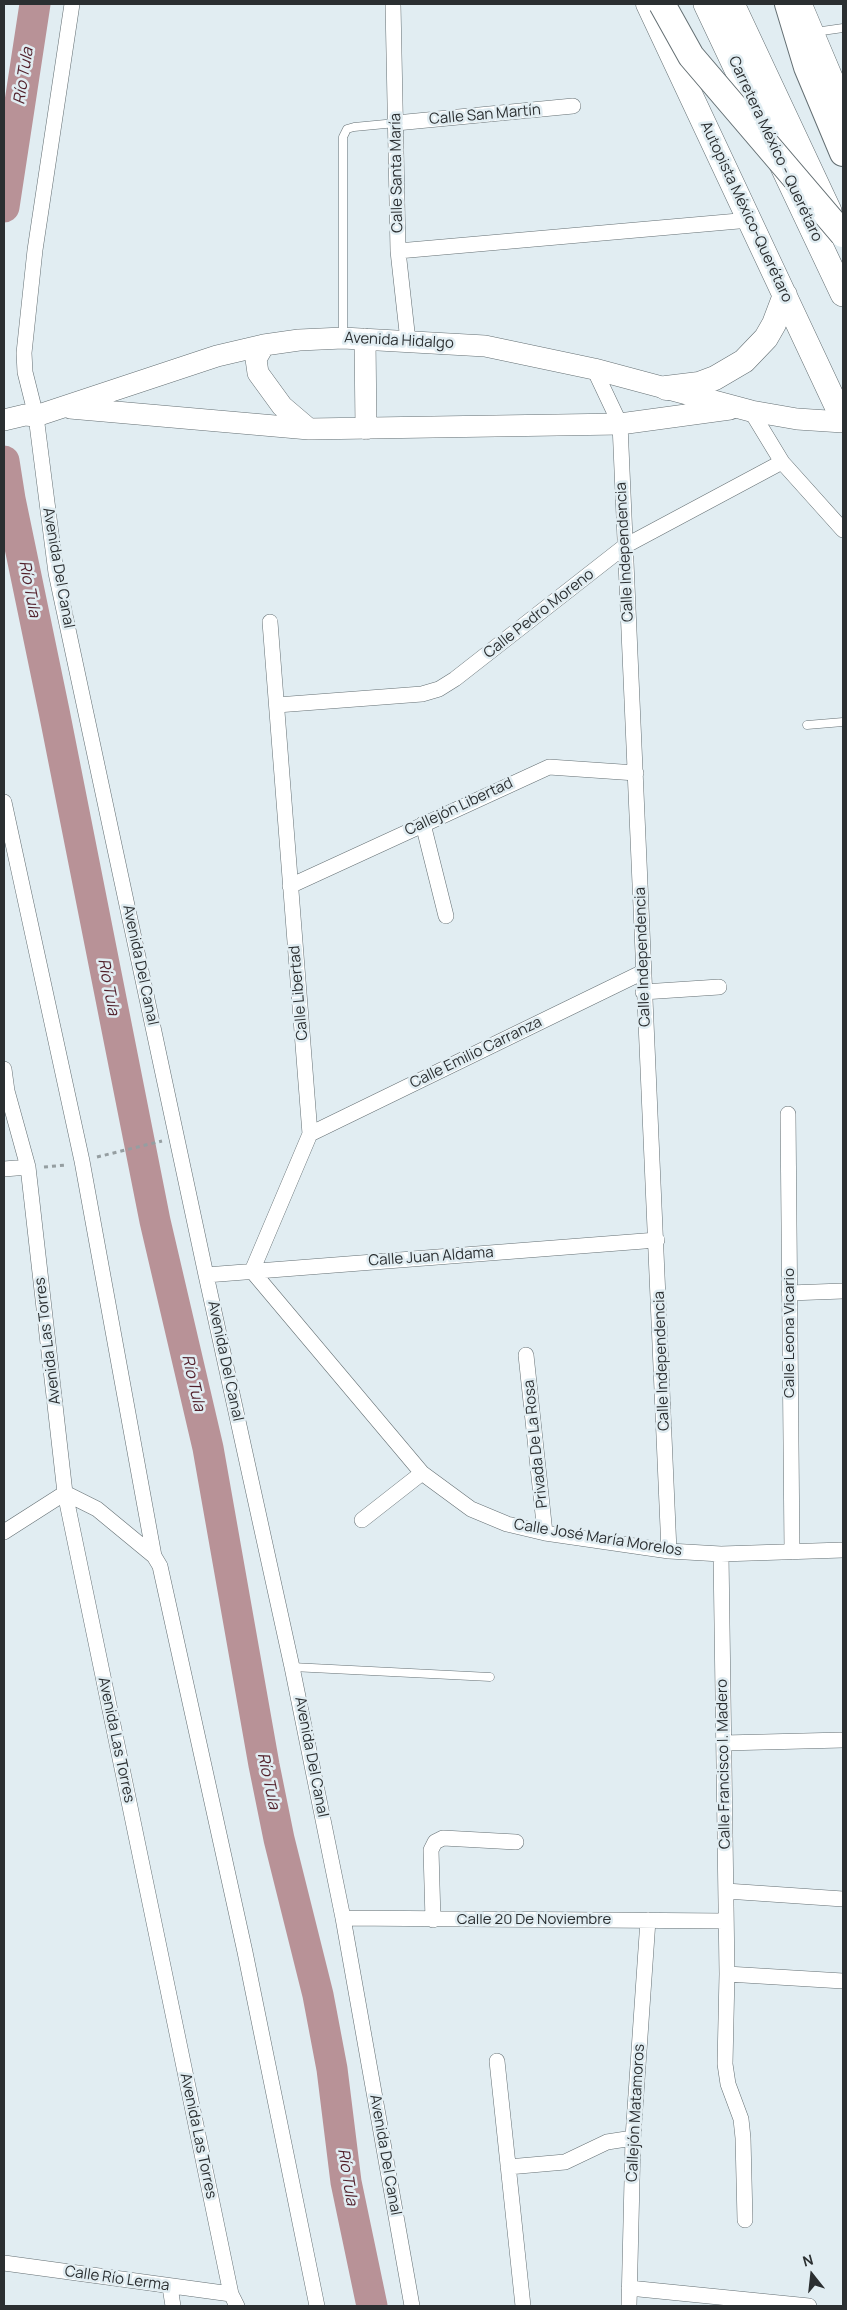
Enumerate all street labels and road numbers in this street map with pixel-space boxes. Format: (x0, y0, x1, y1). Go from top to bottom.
street label: Carretera México - Querétaro (724, 54, 826, 244)
street label: Calle San Martín (428, 101, 542, 129)
street label: Calle Santa María (387, 113, 407, 233)
street label: Autopista México-Querétaro (696, 119, 796, 305)
street label: Avenida Hidalgo (344, 329, 454, 353)
street label: Calle Independencia (612, 482, 638, 622)
street label: Avenida Del Canal (38, 506, 78, 630)
street label: Calle Pedro Moreno (480, 565, 598, 663)
street label: Callejón Libertad (402, 774, 516, 840)
street label: Calle Independencia (632, 887, 654, 1027)
street label: Avenida Del Canal (118, 903, 162, 1027)
street label: Calle Libertad (286, 945, 312, 1041)
street label: Calle Emilio Carranza (407, 1013, 545, 1093)
street label: Calle Juan Aldama (368, 1244, 494, 1270)
street label: Calle Leona Vicario (781, 1268, 799, 1398)
street label: Avenida Las Torres (31, 1276, 65, 1406)
street label: Calle Independencia (651, 1291, 673, 1431)
street label: Avenida Del Canal (203, 1299, 247, 1423)
street label: Privada De La Rosa (520, 1379, 552, 1509)
street label: Calle José María Morelos (513, 1516, 683, 1560)
street label: Avenida Las Torres (94, 1675, 138, 1805)
street label: Calle Francisco I. Madero (714, 1679, 734, 1849)
street label: Avenida Del Canal (290, 1695, 332, 1819)
street label: Calle 20 De Noviembre (457, 1911, 611, 1929)
street label: Callejón Matamoros (623, 2044, 649, 2182)
street label: Avenida Las Torres (176, 2071, 220, 2201)
street label: Avenida Del Canal (365, 2093, 405, 2217)
street label: Calle Río Lerma (63, 2263, 171, 2295)

